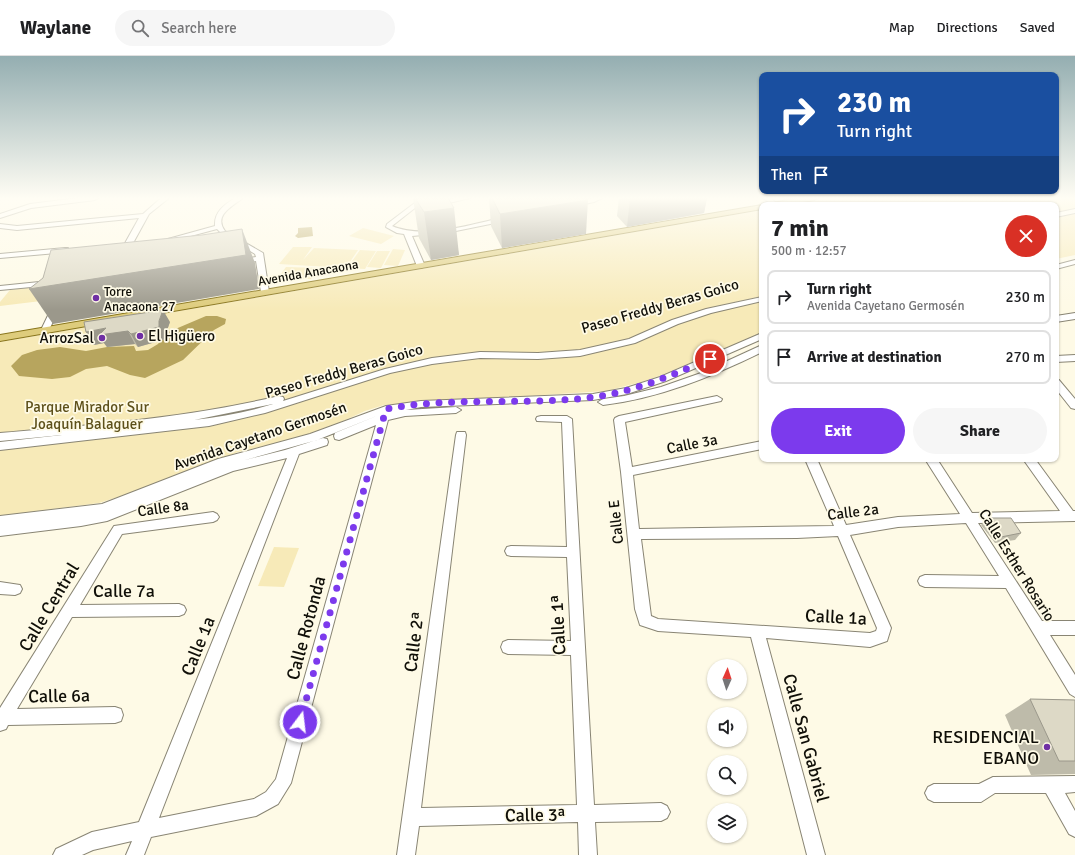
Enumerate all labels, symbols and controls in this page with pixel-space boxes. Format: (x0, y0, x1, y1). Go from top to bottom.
search box (115, 10, 395, 46)
text: Waylane (20, 16, 91, 40)
icon: search (129, 17, 151, 39)
text: Search here (161, 19, 237, 37)
text: Map (889, 19, 915, 36)
text: Directions (937, 19, 998, 36)
text: Saved (1020, 19, 1055, 36)
text: 230 m (837, 86, 911, 120)
icon: right (771, 88, 823, 140)
text: Turn right (837, 120, 912, 142)
icon: arrive (810, 164, 832, 186)
text: Then (771, 166, 802, 184)
text: 7 min (771, 213, 829, 243)
button: close (1005, 215, 1047, 257)
text: 500 m · 12:57 (771, 243, 847, 259)
street label: Avenida Anacaona (257, 256, 360, 290)
street label: Paseo Freddy Beras Goico (579, 275, 741, 337)
text: Turn right (807, 280, 872, 298)
place label: Torre Anacaona 27 (104, 284, 176, 315)
icon: right (773, 286, 795, 308)
text: 230 m (1005, 288, 1045, 306)
marker: Torre Anacaona 27 (91, 293, 101, 303)
text: Avenida Cayetano Germosén (807, 298, 964, 314)
place label: El Higüero (148, 327, 215, 345)
place label: ArrozSal (39, 329, 94, 347)
marker: El Higüero (135, 331, 145, 341)
marker: ArrozSal (97, 333, 107, 343)
street label: Paseo Freddy Beras Goico (263, 340, 425, 402)
pin (693, 342, 727, 376)
icon: arrive (773, 346, 795, 368)
icon: arrive (699, 348, 721, 370)
text: Arrive at destination (807, 348, 942, 366)
text: 270 m (1005, 348, 1045, 366)
park label: Parque Mirador Sur Joaquín Balaguer (25, 398, 149, 433)
street label: Avenida Cayetano Germosén (171, 398, 349, 474)
button: Exit (771, 408, 905, 454)
button: Share (913, 408, 1047, 454)
street label: Calle 3a (665, 430, 719, 458)
street label: Calle 8a (136, 495, 190, 521)
street label: Calle E (605, 499, 627, 545)
street label: Calle 2a (826, 500, 880, 524)
street label: Calle Esther Rosario (975, 505, 1059, 625)
street label: Calle Central (14, 559, 84, 655)
street label: Calle Rotonda (282, 574, 330, 682)
street label: Calle 7a (93, 580, 155, 602)
street label: Calle 1ª (545, 594, 571, 656)
street label: Calle 1a (805, 604, 867, 630)
street label: Calle 2ª (399, 611, 429, 673)
street label: Calle 1a (176, 613, 220, 679)
north arrow (707, 659, 747, 699)
map controls (707, 659, 747, 843)
street label: Calle San Gabriel (778, 671, 834, 805)
street label: Calle 6a (28, 684, 90, 708)
position arrow (279, 701, 321, 743)
button: sound (707, 707, 747, 747)
place label: RESIDENCIAL EBANO (932, 726, 1039, 769)
marker: RESIDENCIAL EBANO (1042, 742, 1052, 752)
button: search (707, 755, 747, 795)
street label: Calle 3ª (505, 803, 565, 827)
button: layers (707, 803, 747, 843)

